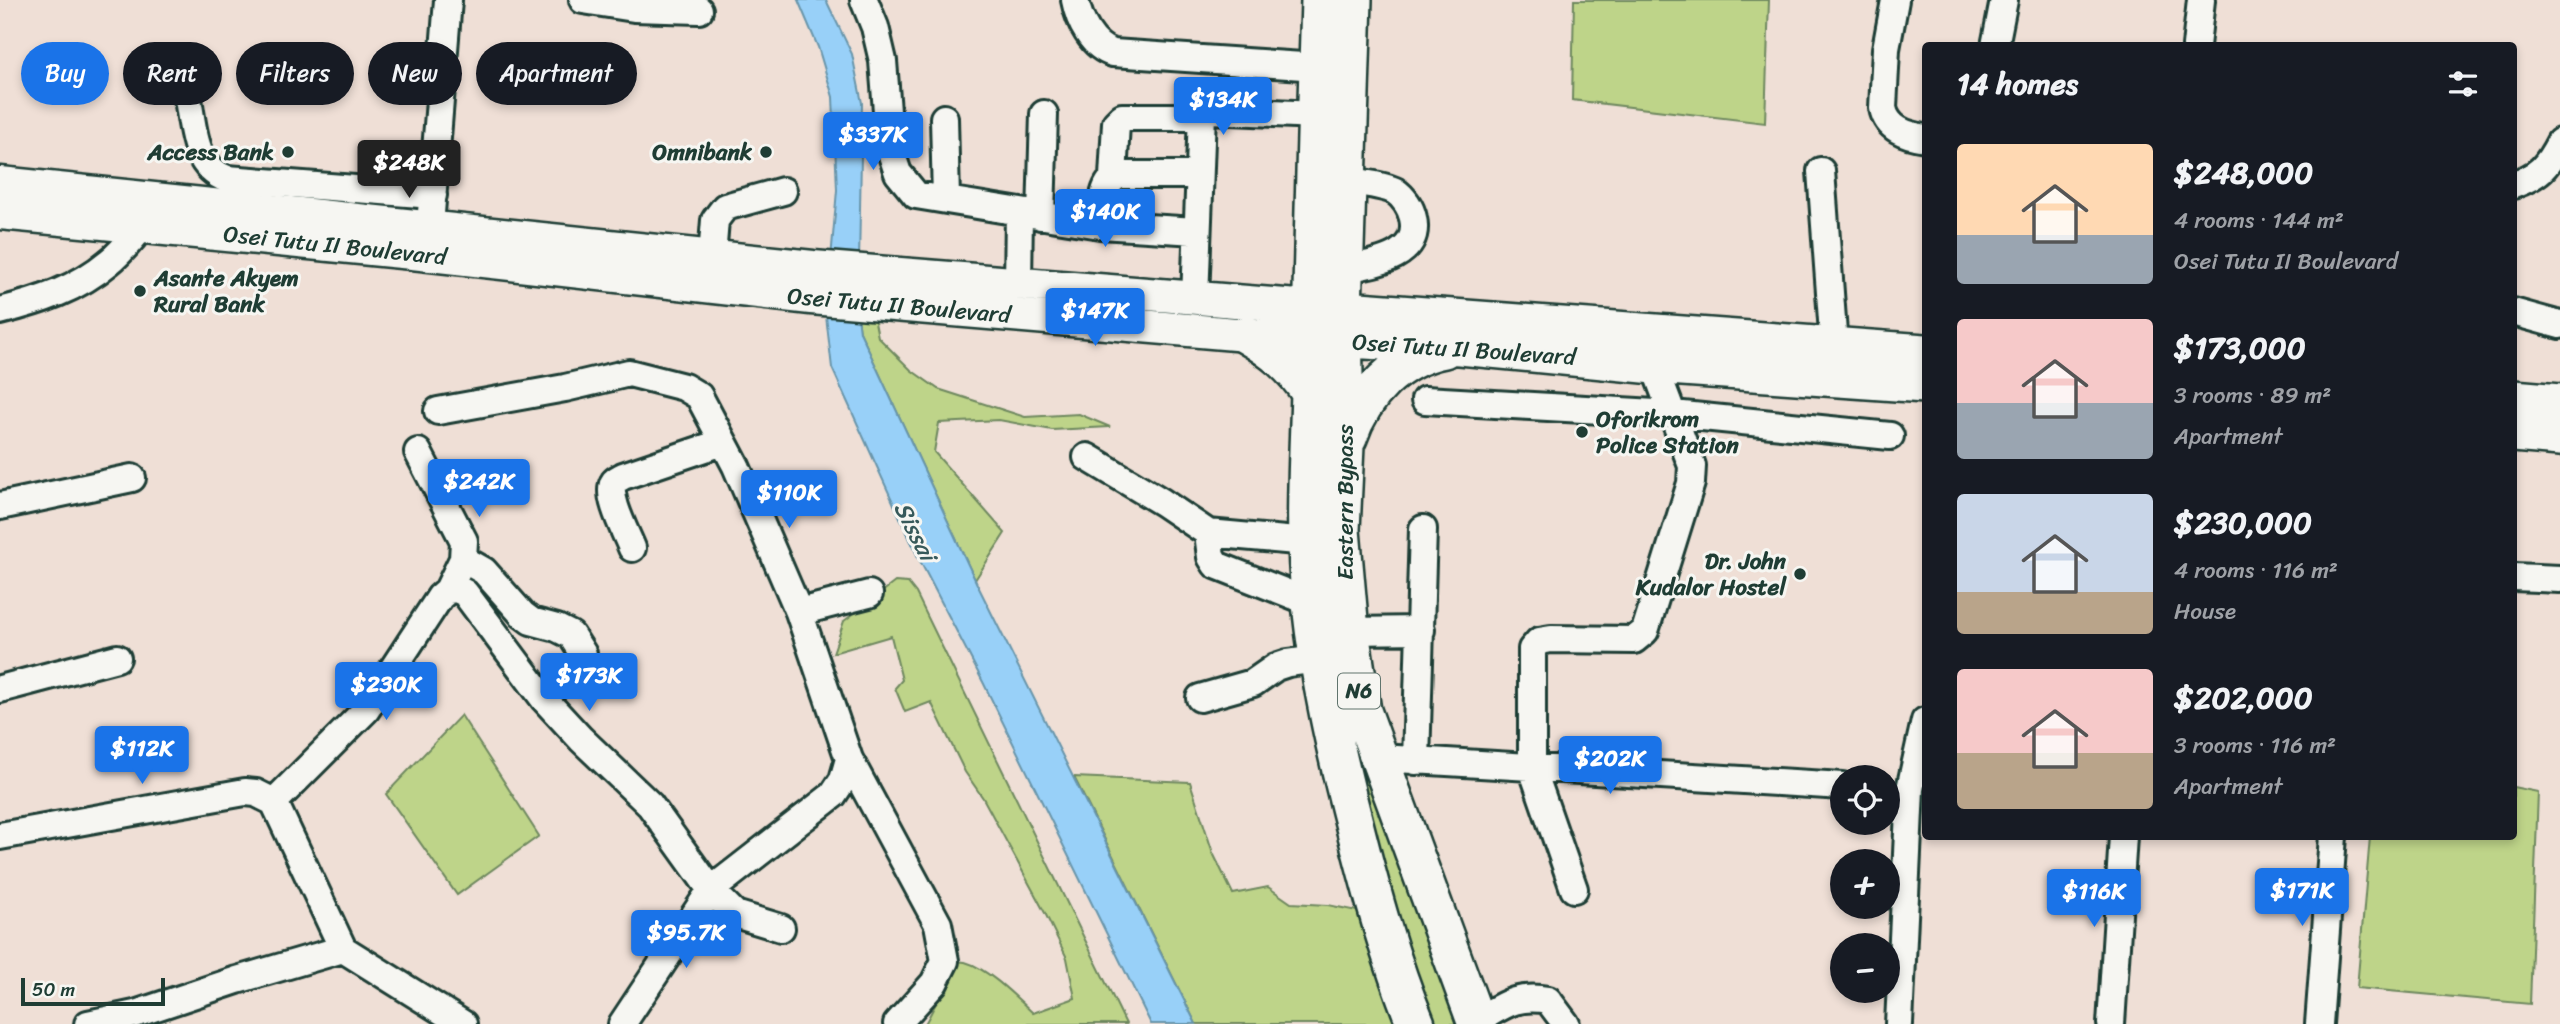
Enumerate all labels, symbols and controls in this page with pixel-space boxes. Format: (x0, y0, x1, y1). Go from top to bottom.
chip: Buy (21, 42, 109, 105)
chip: Rent (123, 42, 222, 105)
chip: Filters (236, 42, 354, 105)
chip: New (368, 42, 462, 105)
chip: Apartment (476, 42, 637, 105)
text: 14 homes (1957, 57, 2078, 111)
icon: filters (2444, 65, 2482, 103)
pin: $134K (1174, 78, 1272, 137)
text: $134K (1190, 79, 1256, 120)
pin: $337K (824, 113, 922, 172)
text: $337K (839, 114, 907, 155)
place label: Access Bank (146, 132, 274, 173)
place label: Omnibank (652, 132, 753, 173)
pin: $248K (360, 140, 458, 200)
text: $248K (374, 142, 444, 183)
marker: Access Bank (280, 144, 296, 160)
marker: Omnibank (758, 144, 774, 160)
text: $248,000 (2174, 146, 2313, 200)
icon: home (2013, 172, 2097, 256)
pin: $140K (1056, 190, 1154, 249)
text: $140K (1071, 191, 1139, 232)
text: 4 rooms · 144 m² (2174, 200, 2344, 241)
street label: Osei Tutu II Boulevard (221, 213, 450, 278)
text: Osei Tutu II Boulevard (2174, 241, 2398, 282)
place label: Asante Akyem Rural Bank (153, 258, 299, 325)
street label: Osei Tutu II Boulevard (786, 275, 1014, 336)
marker: Asante Akyem Rural Bank (132, 283, 148, 299)
pin: $147K (1046, 288, 1144, 348)
text: $147K (1062, 290, 1128, 331)
street label: Osei Tutu II Boulevard (1351, 321, 1579, 378)
text: $173,000 (2174, 321, 2306, 375)
icon: home (2013, 347, 2097, 431)
text: 3 rooms · 89 m² (2174, 375, 2331, 416)
place label: Oforikrom Police Station (1596, 399, 1739, 466)
text: Apartment (2174, 416, 2283, 457)
street label: Eastern Bypass (1325, 424, 1366, 580)
marker: Oforikrom Police Station (1574, 424, 1590, 440)
pin: $242K (430, 460, 528, 519)
text: $242K (444, 461, 514, 502)
pin: $110K (740, 470, 838, 530)
text: $110K (757, 472, 821, 513)
water label: Sissai (882, 494, 950, 572)
text: $230,000 (2174, 496, 2312, 550)
icon: home (2013, 522, 2097, 606)
place label: Dr. John Kudalor Hostel (1635, 541, 1787, 608)
text: 4 rooms · 116 m² (2174, 550, 2338, 591)
marker: Dr. John Kudalor Hostel (1792, 566, 1808, 582)
text: House (2174, 591, 2236, 632)
pin: $173K (540, 654, 638, 713)
text: $173K (556, 655, 622, 696)
pin: $230K (337, 662, 435, 722)
text: $230K (351, 664, 421, 705)
text: $202,000 (2174, 671, 2313, 725)
road number: N6 (1338, 674, 1380, 708)
icon: home (2013, 697, 2097, 781)
text: 3 rooms · 116 m² (2174, 725, 2336, 766)
pin: $112K (93, 726, 191, 786)
text: $112K (111, 728, 173, 769)
pin: $202K (1561, 736, 1659, 796)
text: $202K (1575, 738, 1645, 779)
map controls (1830, 765, 1900, 1003)
button: locate (1830, 765, 1900, 835)
text: Apartment (2174, 766, 2283, 807)
button: + (1830, 849, 1900, 919)
pin: $171K (2253, 869, 2351, 928)
pin: $116K (2045, 870, 2143, 929)
text: $171K (2271, 870, 2333, 911)
text: $116K (2063, 871, 2125, 912)
pin: $95.7K (629, 911, 743, 970)
text: $95.7K (647, 912, 725, 953)
button: − (1830, 933, 1900, 1003)
text: 50 m (32, 973, 75, 1006)
scale bar (21, 975, 164, 1007)

